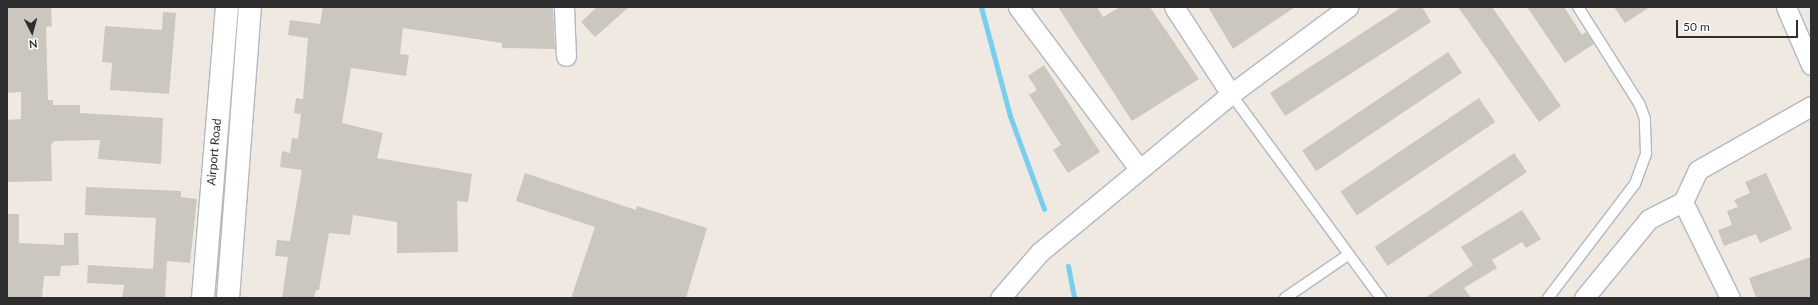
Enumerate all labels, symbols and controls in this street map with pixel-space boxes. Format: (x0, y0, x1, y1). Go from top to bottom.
north arrow (12, 12, 52, 52)
scale bar (1678, 12, 1800, 38)
text: 50 m (1683, 19, 1710, 34)
text: N (28, 38, 38, 51)
street label: Airport Road (204, 118, 224, 186)

